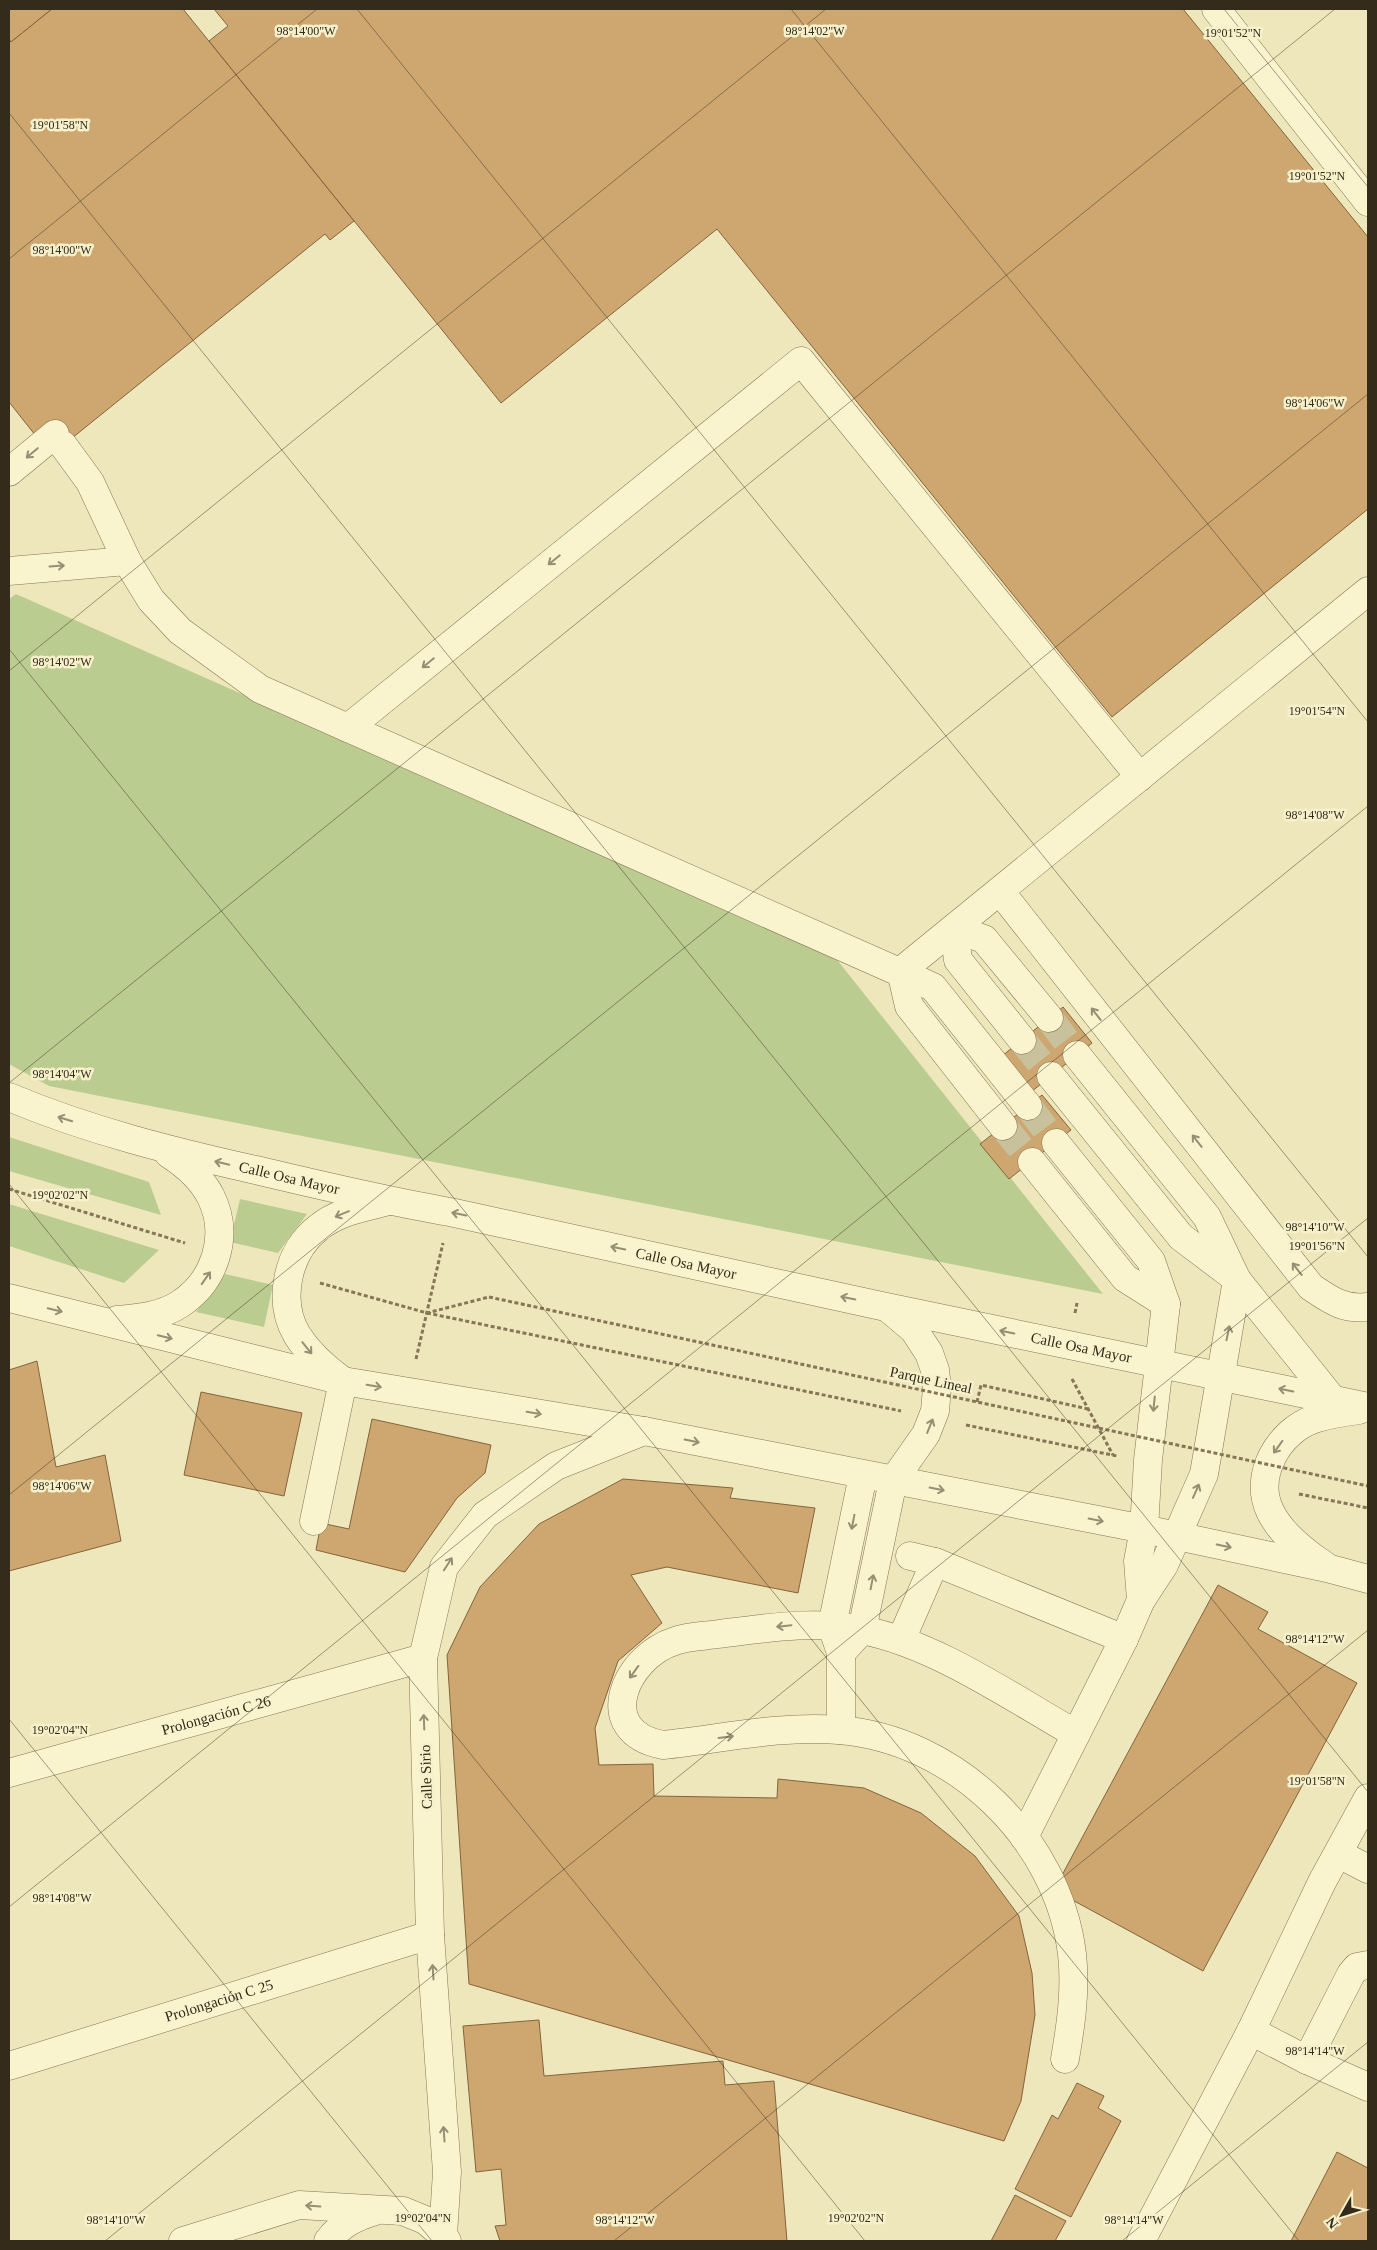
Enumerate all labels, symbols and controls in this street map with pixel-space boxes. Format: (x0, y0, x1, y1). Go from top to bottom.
text: 98°14'00"W (276, 24, 336, 38)
text: 98°14'02"W (785, 24, 845, 38)
text: 19°01'52"N (1205, 26, 1262, 40)
text: 19°01'58"N (32, 118, 89, 132)
text: 19°01'52"N (1289, 169, 1346, 183)
text: 98°14'00"W (32, 243, 92, 257)
text: 98°14'06"W (1285, 396, 1345, 410)
one-way arrow (25, 447, 38, 459)
one-way arrow (548, 555, 561, 566)
one-way arrow (49, 561, 65, 571)
text: 98°14'02"W (32, 655, 92, 669)
one-way arrow (422, 657, 435, 668)
text: 19°01'54"N (1289, 704, 1346, 718)
text: 98°14'08"W (1285, 808, 1345, 822)
one-way arrow (1091, 1007, 1102, 1020)
text: 98°14'04"W (32, 1067, 92, 1081)
one-way arrow (58, 1114, 74, 1123)
one-way arrow (1191, 1135, 1202, 1148)
one-way arrow (214, 1158, 230, 1167)
street label: Calle Osa Mayor (237, 1159, 341, 1197)
text: 19°02'02"N (32, 1188, 89, 1202)
one-way arrow (451, 1209, 467, 1218)
one-way arrow (335, 1210, 350, 1220)
text: 98°14'10"W (1285, 1220, 1345, 1234)
text: 19°01'56"N (1289, 1239, 1346, 1253)
one-way arrow (610, 1243, 626, 1252)
street label: Calle Osa Mayor (634, 1245, 738, 1282)
one-way arrow (1292, 1263, 1303, 1276)
one-way arrow (201, 1272, 211, 1286)
one-way arrow (841, 1293, 857, 1303)
one-way arrow (46, 1306, 62, 1315)
one-way arrow (1224, 1325, 1233, 1341)
one-way arrow (1000, 1327, 1016, 1337)
street label: Calle Osa Mayor (1029, 1329, 1133, 1366)
one-way arrow (156, 1333, 172, 1342)
one-way arrow (301, 1341, 312, 1354)
street label: Parque Lineal (888, 1363, 974, 1397)
one-way arrow (366, 1381, 382, 1391)
one-way arrow (1279, 1384, 1295, 1394)
one-way arrow (1149, 1396, 1158, 1412)
one-way arrow (526, 1408, 542, 1418)
one-way arrow (925, 1419, 935, 1434)
one-way arrow (683, 1437, 699, 1446)
one-way arrow (1273, 1440, 1283, 1454)
text: 98°14'06"W (32, 1479, 92, 1493)
one-way arrow (1191, 1484, 1201, 1499)
one-way arrow (929, 1485, 945, 1495)
one-way arrow (848, 1514, 858, 1530)
one-way arrow (1088, 1516, 1104, 1525)
one-way arrow (1215, 1542, 1231, 1551)
one-way arrow (443, 1557, 453, 1571)
one-way arrow (867, 1574, 877, 1590)
one-way arrow (776, 1621, 792, 1631)
text: 98°14'12"W (1285, 1632, 1345, 1646)
one-way arrow (629, 1665, 639, 1679)
street label: Prolongación C 26 (160, 1693, 273, 1738)
one-way arrow (419, 1714, 429, 1730)
text: 19°02'04"N (32, 1723, 89, 1737)
one-way arrow (717, 1732, 733, 1742)
street label: Calle Sirio (417, 1744, 435, 1810)
text: 19°01'58"N (1289, 1774, 1346, 1788)
text: 98°14'08"W (32, 1891, 92, 1905)
one-way arrow (428, 1964, 437, 1980)
street label: Prolongación C 25 (163, 1976, 275, 2025)
text: 98°14'14"W (1285, 2044, 1345, 2058)
one-way arrow (440, 2126, 449, 2142)
north arrow (1317, 2190, 1367, 2240)
one-way arrow (305, 2201, 321, 2210)
text: 19°02'04"N (395, 2211, 452, 2225)
text: 19°02'02"N (828, 2211, 885, 2225)
text: 98°14'10"W (86, 2213, 146, 2227)
text: 98°14'12"W (595, 2213, 655, 2227)
text: 98°14'14"W (1104, 2213, 1164, 2227)
text: N (1323, 2214, 1341, 2232)

